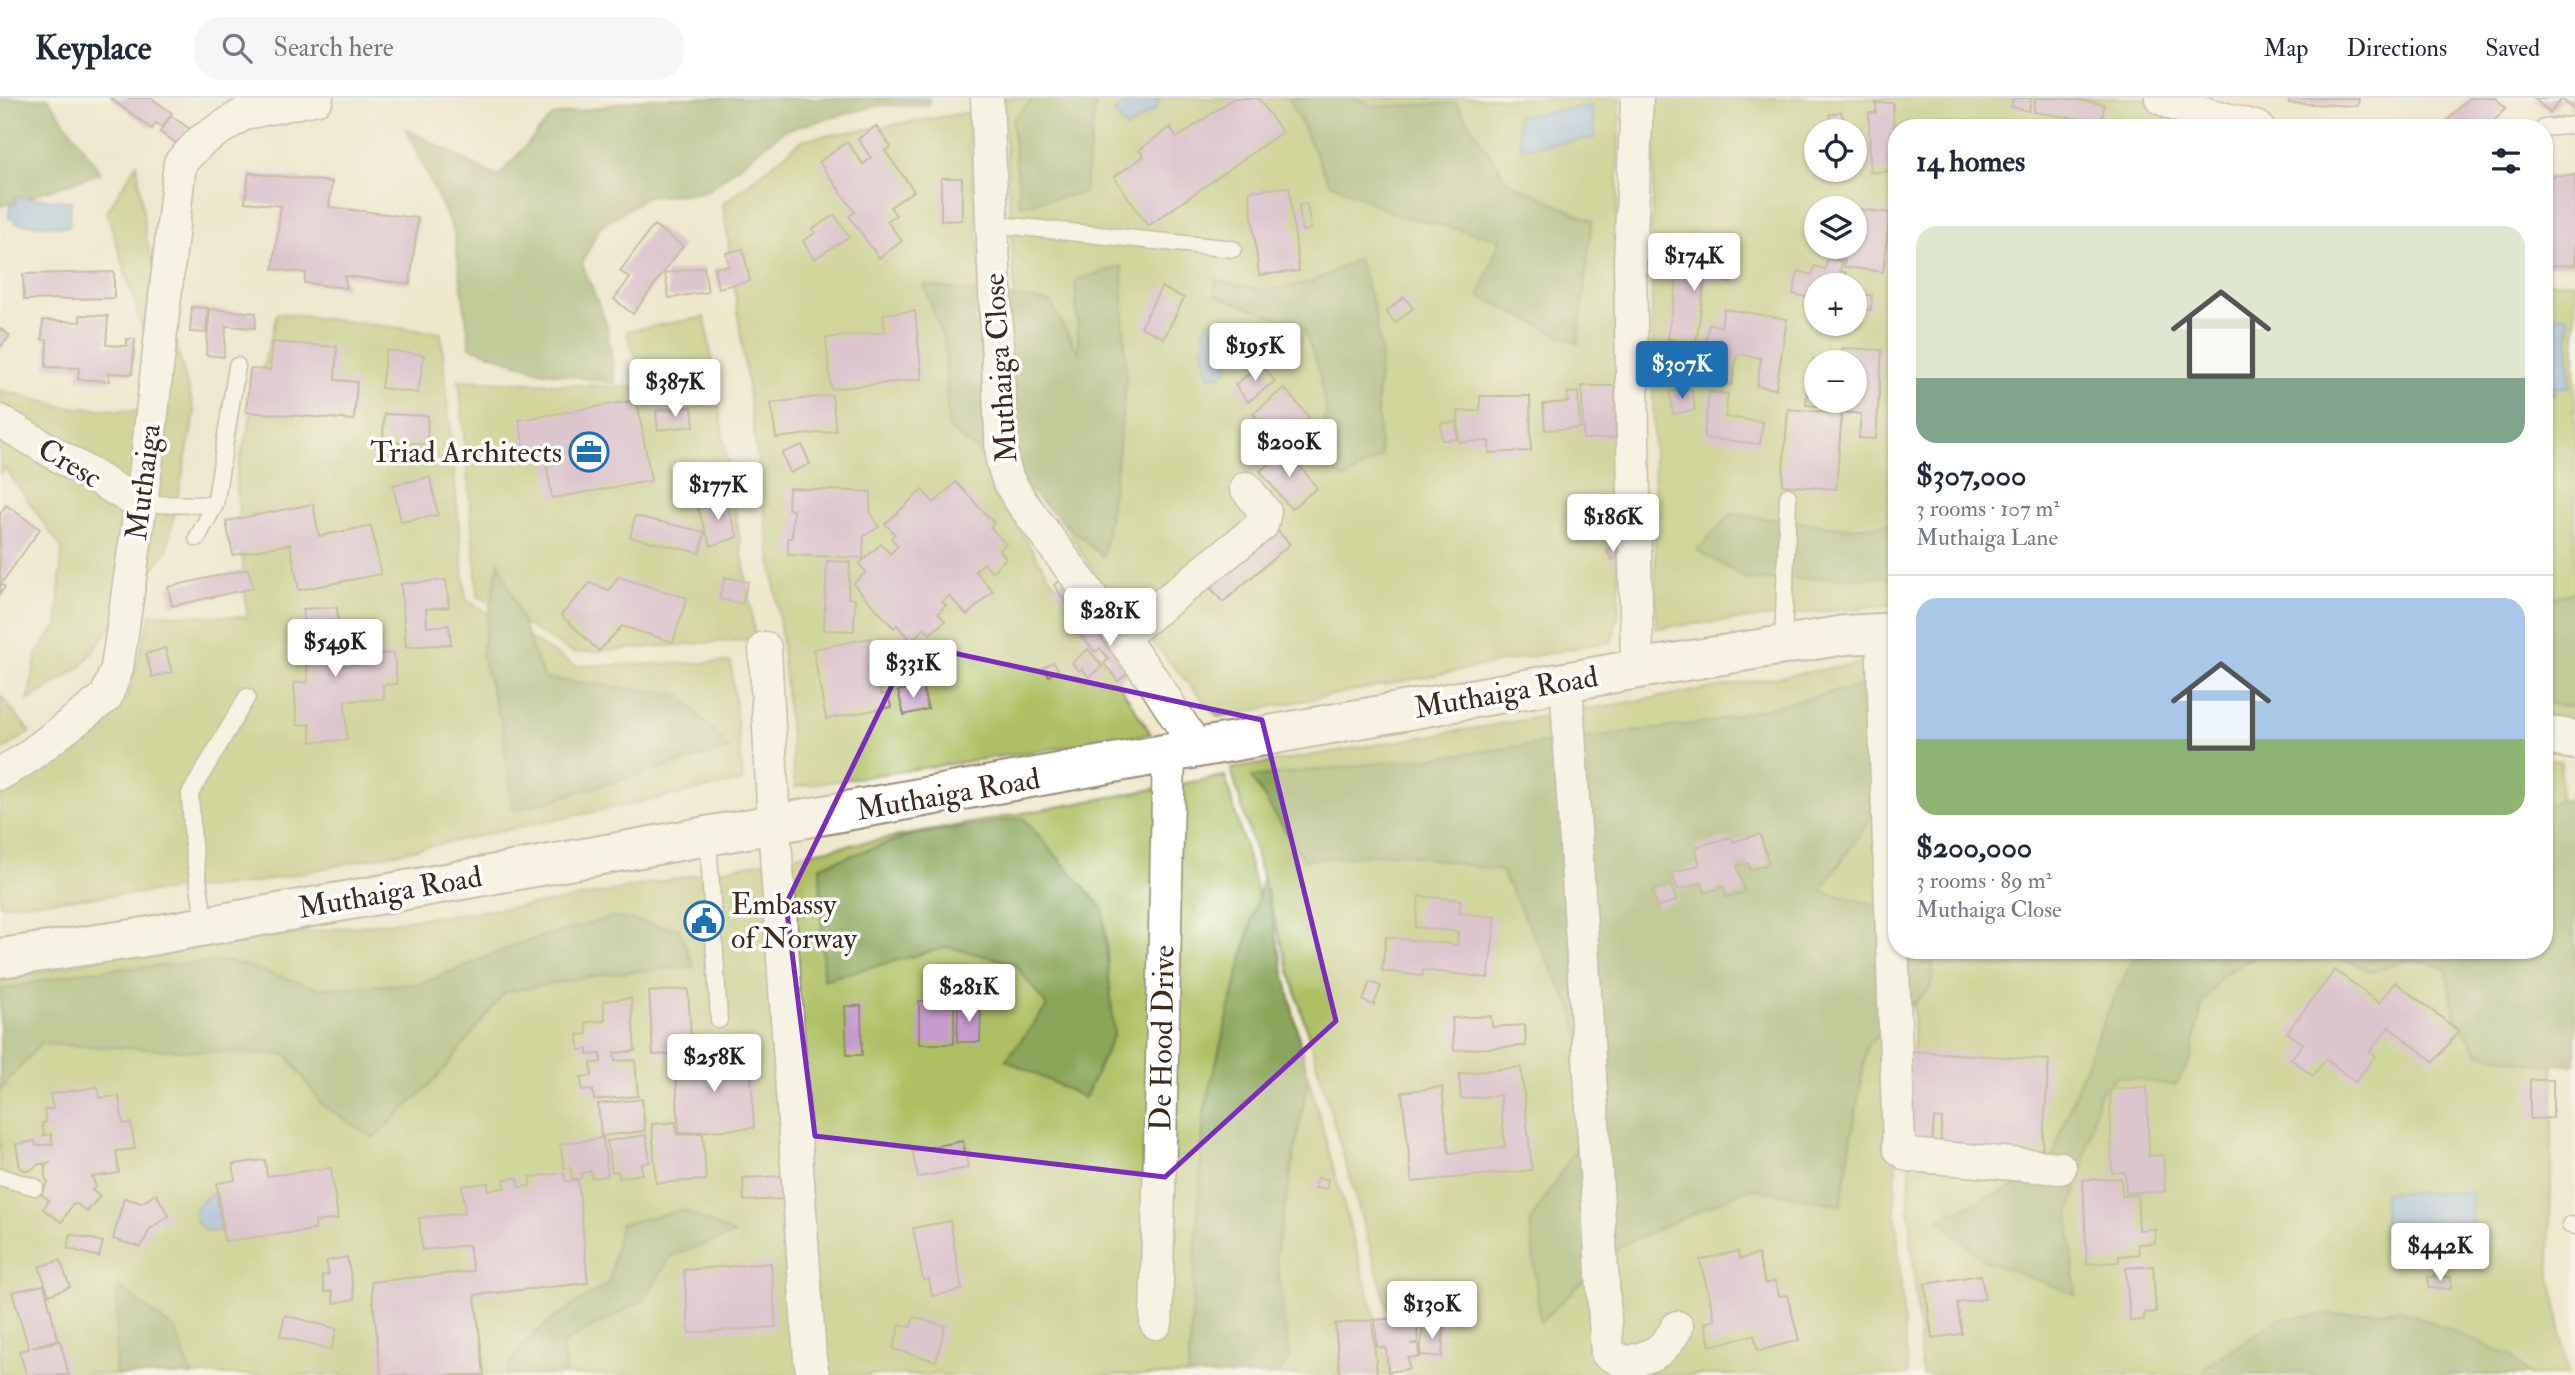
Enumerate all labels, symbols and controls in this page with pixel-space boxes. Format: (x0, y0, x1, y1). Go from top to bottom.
search box (194, 17, 684, 80)
text: Keyplace (35, 28, 152, 69)
icon: search (218, 29, 256, 67)
text: Search here (274, 32, 394, 64)
text: Map (2263, 33, 2308, 64)
text: Directions (2346, 33, 2447, 64)
text: Saved (2485, 33, 2540, 64)
map controls (1804, 119, 1867, 413)
button: locate (1804, 119, 1867, 182)
icon: filters (2487, 142, 2525, 180)
text: 14 homes (1916, 143, 2025, 180)
button: layers (1804, 196, 1867, 259)
pin: $174K (1645, 234, 1743, 293)
text: $174K (1664, 241, 1724, 270)
icon: home (2158, 271, 2284, 397)
street label: Muthaiga Close (975, 272, 1026, 464)
button: + (1804, 273, 1867, 336)
pin: $195K (1206, 324, 1304, 383)
text: $195K (1225, 331, 1285, 360)
pin: $307K (1633, 342, 1731, 401)
text: $307K (1652, 349, 1712, 378)
button: − (1804, 350, 1867, 413)
pin: $387K (626, 360, 724, 419)
text: $387K (645, 367, 705, 396)
pin: $200K (1240, 420, 1338, 479)
street label: Muthaiga (118, 421, 169, 542)
text: $200K (1257, 427, 1321, 456)
street label: Cresc (31, 430, 108, 497)
office icon: Triad Architects (568, 431, 610, 473)
place label: Triad Architects (370, 434, 562, 471)
text: $307,000 (1916, 457, 2026, 494)
pin: $177K (669, 462, 767, 522)
text: $177K (689, 470, 747, 499)
pin: $186K (1564, 494, 1662, 554)
text: 3 rooms · 107 m² (1916, 494, 2060, 523)
text: $186K (1583, 502, 1643, 531)
text: Muthaiga Lane (1916, 523, 2058, 552)
pin: $281K (1061, 588, 1159, 648)
text: $281K (1080, 596, 1140, 625)
pin: $549K (286, 620, 384, 679)
text: $549K (304, 627, 366, 656)
pin: $331K (864, 640, 962, 700)
icon: home (2158, 643, 2284, 769)
text: $331K (886, 648, 940, 677)
street label: Muthaiga Road (1411, 658, 1601, 727)
street label: Muthaiga Road (853, 760, 1043, 829)
text: $200,000 (1916, 829, 2032, 866)
street label: Muthaiga Road (295, 858, 485, 927)
text: 3 rooms · 89 m² (1916, 866, 2052, 895)
place label: Embassy of Norway (731, 886, 858, 957)
text: Muthaiga Close (1916, 895, 2062, 924)
public building icon: Embassy of Norway (683, 900, 725, 942)
street label: De Hood Drive (1142, 945, 1183, 1131)
pin: $281K (920, 964, 1018, 1024)
text: $281K (939, 972, 999, 1001)
pin: $258K (665, 1034, 763, 1094)
text: $258K (683, 1042, 745, 1071)
pin: $442K (2391, 1224, 2489, 1283)
text: $442K (2407, 1231, 2473, 1260)
pin: $130K (1383, 1282, 1481, 1341)
text: $130K (1403, 1289, 1461, 1318)

